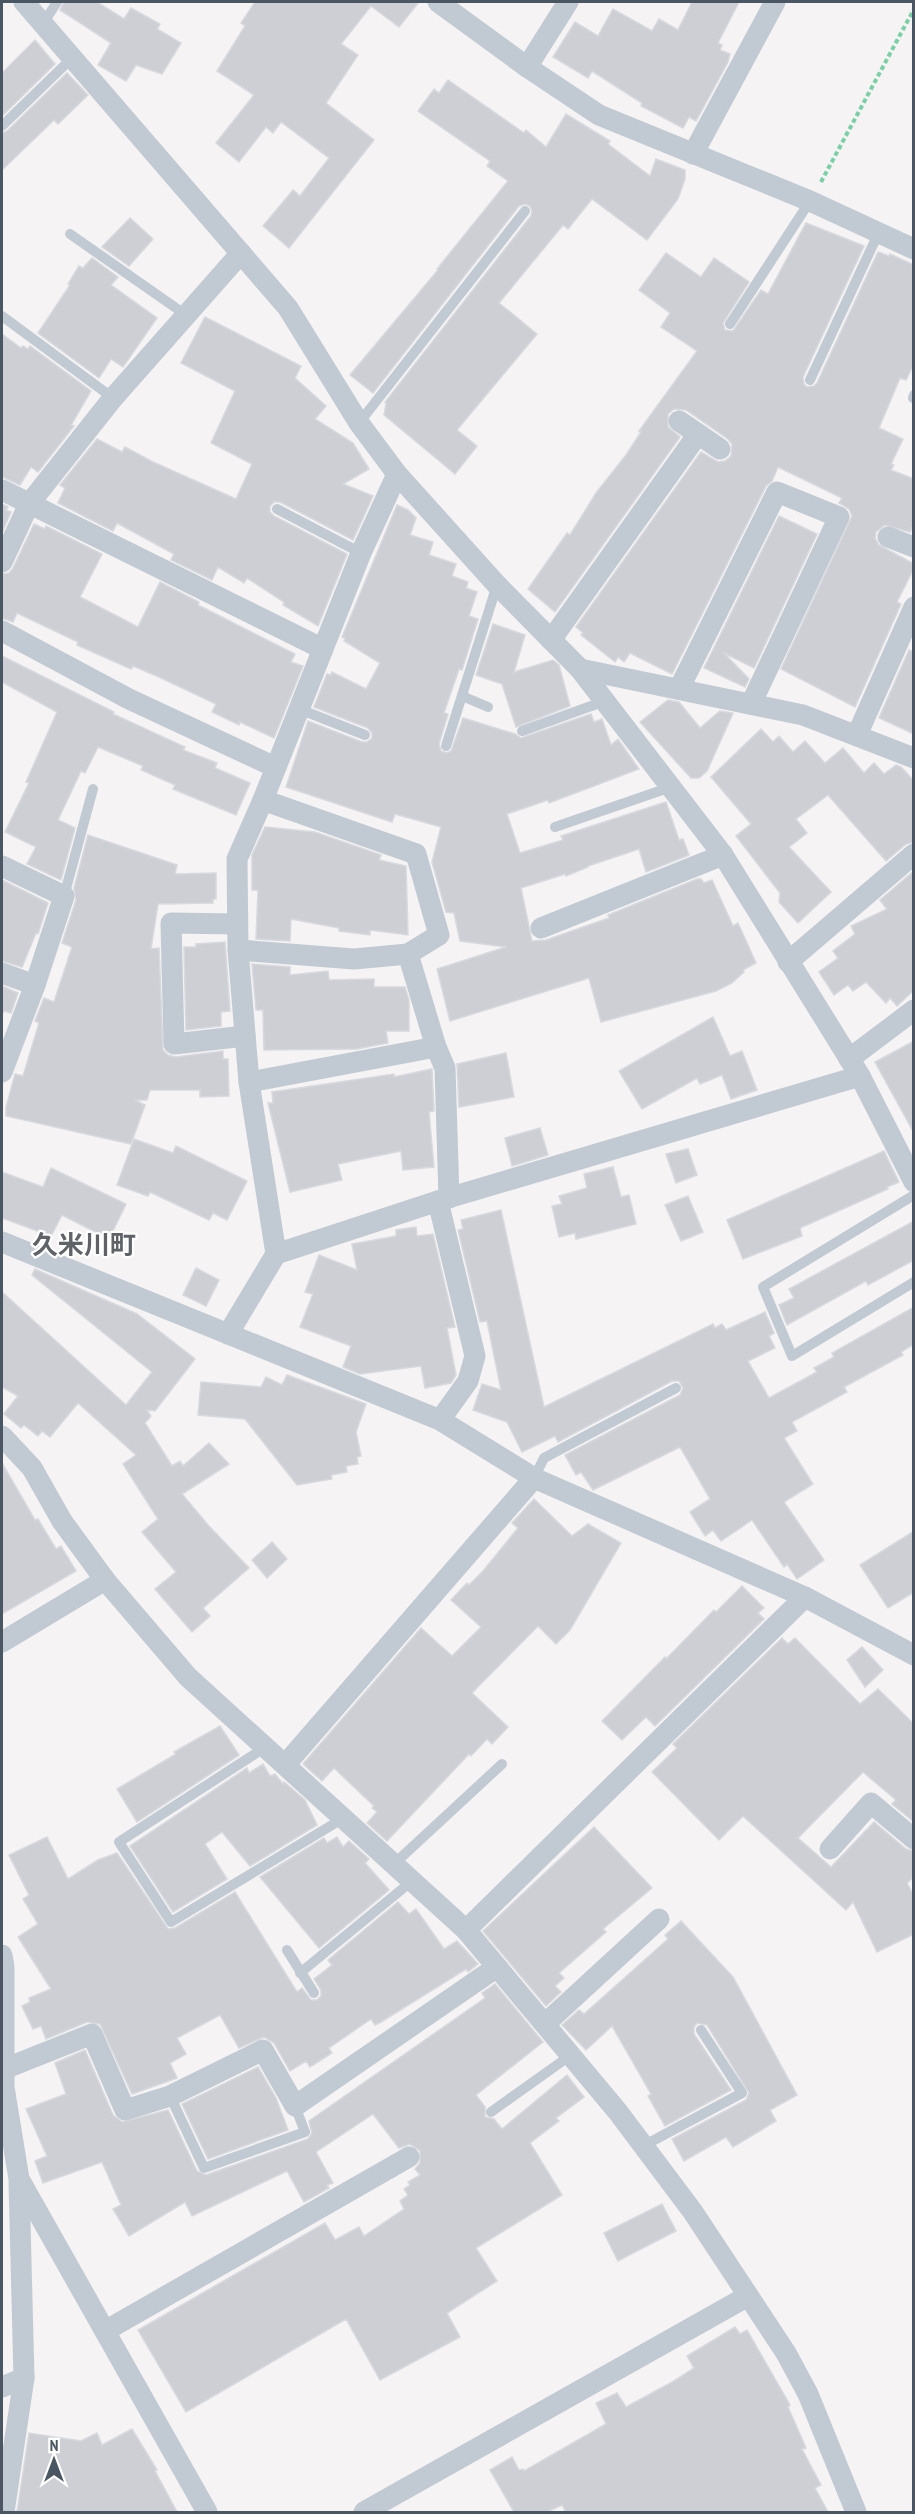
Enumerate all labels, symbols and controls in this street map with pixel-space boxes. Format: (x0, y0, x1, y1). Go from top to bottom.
district label: 久米川町 (32, 1228, 136, 1261)
north arrow (24, 2430, 84, 2490)
text: N (50, 2435, 58, 2455)

